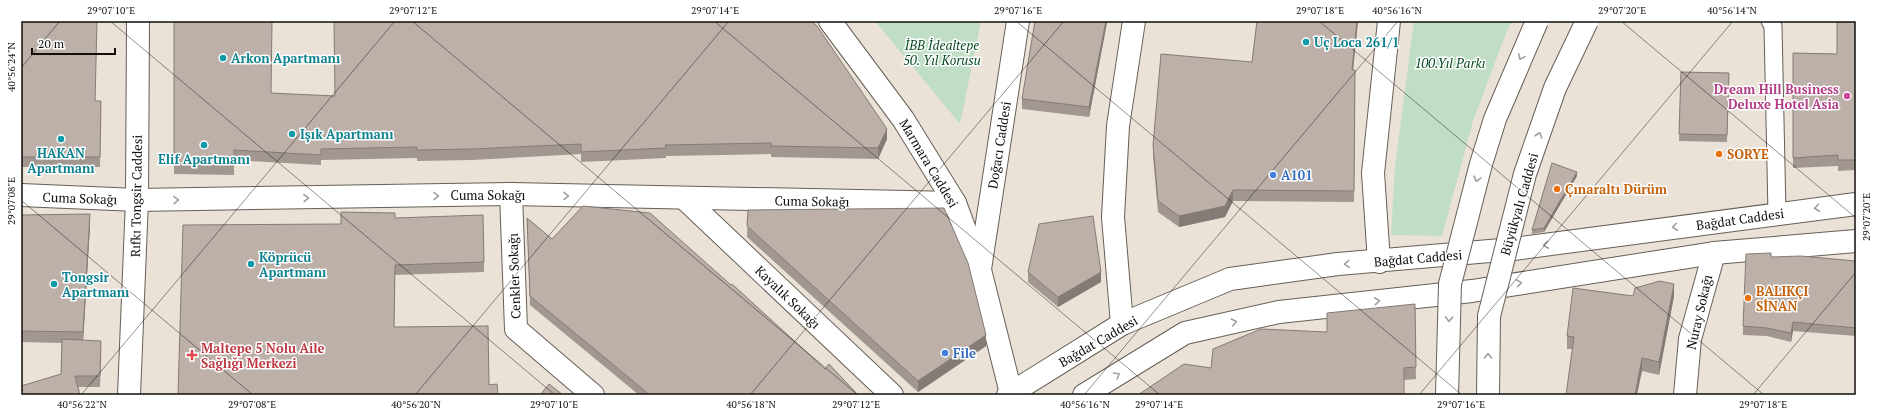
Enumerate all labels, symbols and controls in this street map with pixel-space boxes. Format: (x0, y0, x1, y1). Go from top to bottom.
text: 29°07'10"E (87, 4, 135, 17)
text: 29°07'12"E (389, 4, 437, 17)
text: 29°07'14"E (691, 4, 739, 17)
text: 29°07'16"E (994, 4, 1042, 17)
text: 29°07'18"E (1296, 4, 1344, 17)
text: 40°56'16"N (1372, 4, 1422, 17)
text: 29°07'20"E (1598, 4, 1646, 17)
text: 40°56'14"N (1707, 4, 1757, 17)
scale bar (32, 30, 115, 56)
place label: Uç Loca 261/1 (1314, 33, 1399, 51)
text: 20 m (38, 36, 65, 51)
park label: İBB İdealtepe 50. Yıl Korusu (903, 36, 981, 69)
marker: Uç Loca 261/1 (1301, 37, 1311, 47)
text: 40°56'24"N (5, 42, 18, 92)
place label: Arkon Apartmanı (231, 49, 340, 67)
marker: Arkon Apartmanı (218, 53, 228, 63)
one-way arrow (1518, 53, 1526, 60)
park label: 100.Yıl Parkı (1415, 54, 1485, 72)
place label: Dream Hill Business Deluxe Hotel Asia (1714, 80, 1840, 113)
marker: Dream Hill Business Deluxe Hotel Asia (1842, 91, 1852, 101)
street label: Doğacı Caddesi (983, 100, 1015, 190)
street label: Marmara Caddesi (895, 115, 963, 211)
place label: Işık Apartmanı (300, 125, 393, 143)
marker: Işık Apartmanı (287, 129, 297, 139)
one-way arrow (1534, 131, 1542, 138)
marker: HAKAN Apartmanı (56, 134, 66, 144)
street label: Rıfkı Tongsir Caddesi (126, 135, 146, 257)
marker: Elif Apartmanı (199, 140, 209, 150)
place label: HAKAN Apartmanı (27, 144, 95, 177)
place label: SORYE (1727, 145, 1769, 163)
marker: SORYE (1714, 149, 1724, 159)
place label: Elif Apartmanı (158, 150, 250, 168)
street label: Büyükyalı Caddesi (1496, 151, 1542, 257)
place label: A101 (1281, 166, 1313, 184)
marker: A101 (1268, 170, 1278, 180)
one-way arrow (1474, 175, 1482, 182)
text: 29°07'08"E (5, 177, 18, 225)
place label: Çınaraltı Dürüm (1565, 180, 1667, 198)
marker: Çınaraltı Dürüm (1552, 184, 1562, 194)
street label: Cuma Sokağı (451, 186, 526, 204)
street label: Cuma Sokağı (42, 188, 118, 208)
one-way arrow (433, 191, 439, 200)
street label: Cuma Sokağı (774, 191, 850, 211)
one-way arrow (563, 192, 569, 200)
one-way arrow (303, 193, 309, 202)
text: 29°07'20"E (1860, 193, 1873, 241)
one-way arrow (173, 195, 179, 204)
one-way arrow (1814, 203, 1820, 212)
street label: Bağdat Caddesi (1695, 204, 1785, 234)
one-way arrow (1672, 223, 1678, 232)
street label: Cenkler Sokağı (504, 233, 524, 319)
one-way arrow (1543, 240, 1549, 249)
street label: Bağdat Caddesi (1373, 245, 1463, 271)
place label: Köprücü Apartmanı (259, 248, 326, 281)
marker: Köprücü Apartmanı (246, 259, 256, 269)
one-way arrow (1344, 259, 1350, 268)
street label: Kayalık Sokağı (752, 261, 825, 333)
place label: Tongsir Apartmanı (62, 268, 129, 301)
street label: Nuray Sokağı (1682, 273, 1716, 351)
marker: Tongsir Apartmanı (49, 279, 59, 289)
one-way arrow (1516, 279, 1522, 288)
place label: BALIKÇI SİNAN (1756, 282, 1808, 315)
marker: BALIKÇI SİNAN (1743, 293, 1753, 303)
one-way arrow (1374, 297, 1380, 306)
street label: Bağdat Caddesi (1055, 311, 1141, 371)
one-way arrow (1445, 316, 1453, 322)
one-way arrow (1231, 319, 1237, 327)
place label: Maltepe 5 Nolu Aile Sağlığı Merkezi (201, 339, 325, 372)
place label: File (953, 344, 976, 362)
marker: File (940, 348, 950, 358)
marker: Maltepe 5 Nolu Aile Sağlığı Merkezi (186, 349, 198, 361)
one-way arrow (1484, 353, 1492, 359)
one-way arrow (1113, 372, 1120, 379)
text: 40°56'22"N (57, 398, 107, 411)
text: 29°07'08"E (228, 398, 276, 411)
text: 40°56'20"N (391, 398, 441, 411)
text: 29°07'10"E (530, 398, 578, 411)
text: 40°56'18"N (726, 398, 776, 411)
text: 29°07'12"E (832, 398, 880, 411)
text: 40°56'16"N (1060, 398, 1110, 411)
text: 29°07'14"E (1135, 398, 1183, 411)
text: 29°07'16"E (1437, 398, 1485, 411)
text: 29°07'18"E (1739, 398, 1787, 411)

